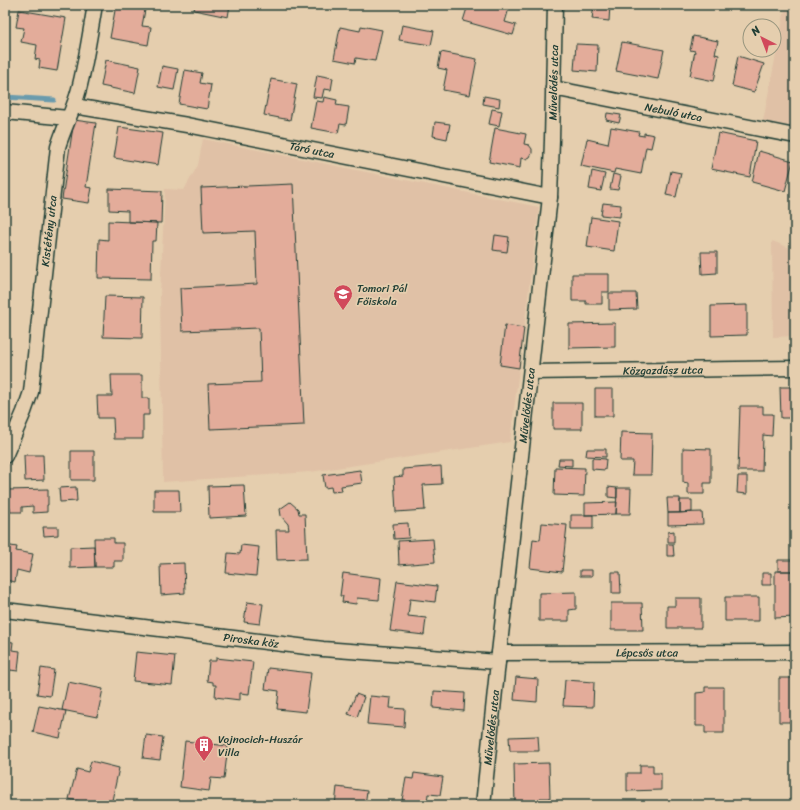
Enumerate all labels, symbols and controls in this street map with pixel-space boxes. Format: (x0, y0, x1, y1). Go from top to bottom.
north arrow (742, 18, 782, 58)
text: N (746, 21, 765, 41)
street label: Művelődés utca (543, 44, 564, 121)
street label: Nebuló utca (643, 97, 705, 127)
street label: Táró utca (288, 136, 337, 164)
street label: Kistétény utca (35, 194, 62, 268)
place label: Tomori Pál Főiskola (357, 279, 408, 311)
school or university icon: Tomori Pál Főiskola (332, 283, 354, 311)
street label: Közgazdász utca (623, 360, 704, 380)
street label: Művelődés utca (513, 366, 540, 444)
street label: Piroska köz (222, 627, 281, 653)
street label: Lépcsős utca (616, 643, 678, 662)
street label: Művelődés utca (478, 688, 505, 766)
place label: Vojnocich-Huszár Villa (218, 730, 304, 762)
building icon: Vojnocich-Huszár Villa (193, 734, 215, 762)

